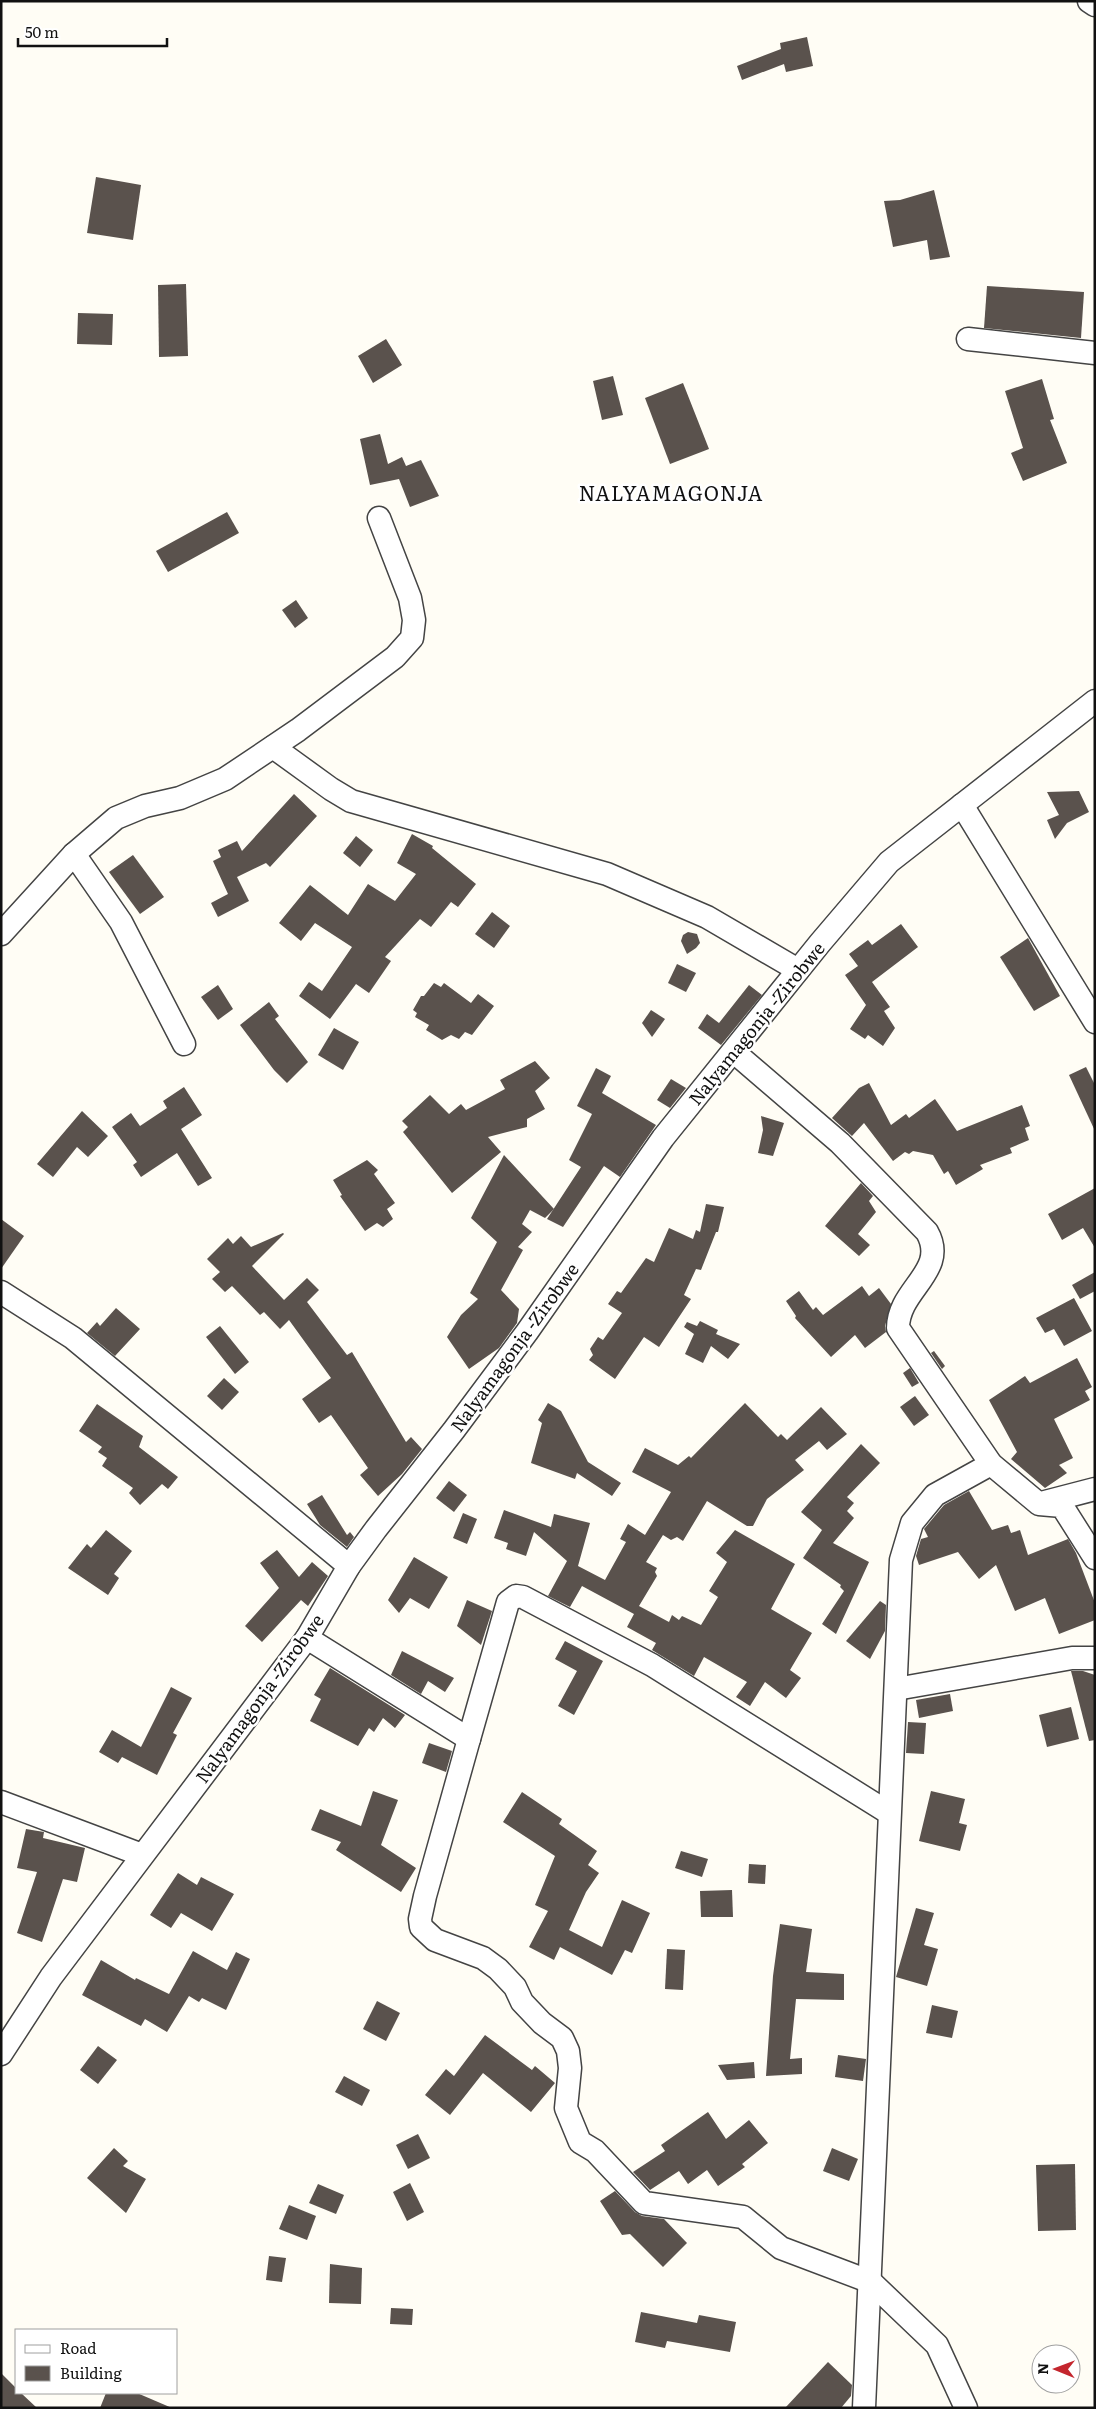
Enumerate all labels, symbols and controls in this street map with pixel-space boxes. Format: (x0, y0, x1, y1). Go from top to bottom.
scale bar (18, 15, 166, 47)
text: 50 m (25, 20, 59, 43)
district label: NALYAMAGONJA (579, 477, 763, 507)
street label: Nalyamagonja -Zirobwe (681, 935, 831, 1111)
street label: Nalyamagonja -Zirobwe (443, 1257, 585, 1437)
street label: Nalyamagonja -Zirobwe (188, 1608, 330, 1788)
legend (15, 2329, 178, 2394)
text: Road (60, 2336, 96, 2359)
north arrow (1031, 2344, 1081, 2394)
text: Building (60, 2361, 122, 2384)
text: N (1032, 2362, 1052, 2375)

